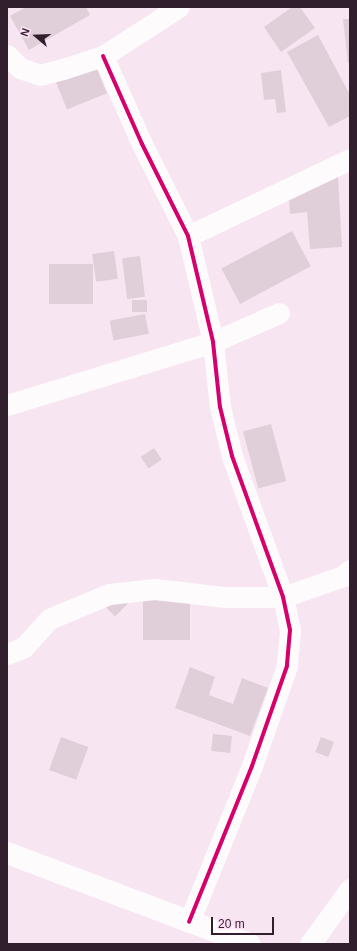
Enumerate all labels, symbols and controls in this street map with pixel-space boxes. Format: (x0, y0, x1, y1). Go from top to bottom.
north arrow (16, 16, 56, 56)
text: N (18, 26, 32, 38)
scale bar (213, 909, 276, 935)
text: 20 m (218, 917, 245, 931)

